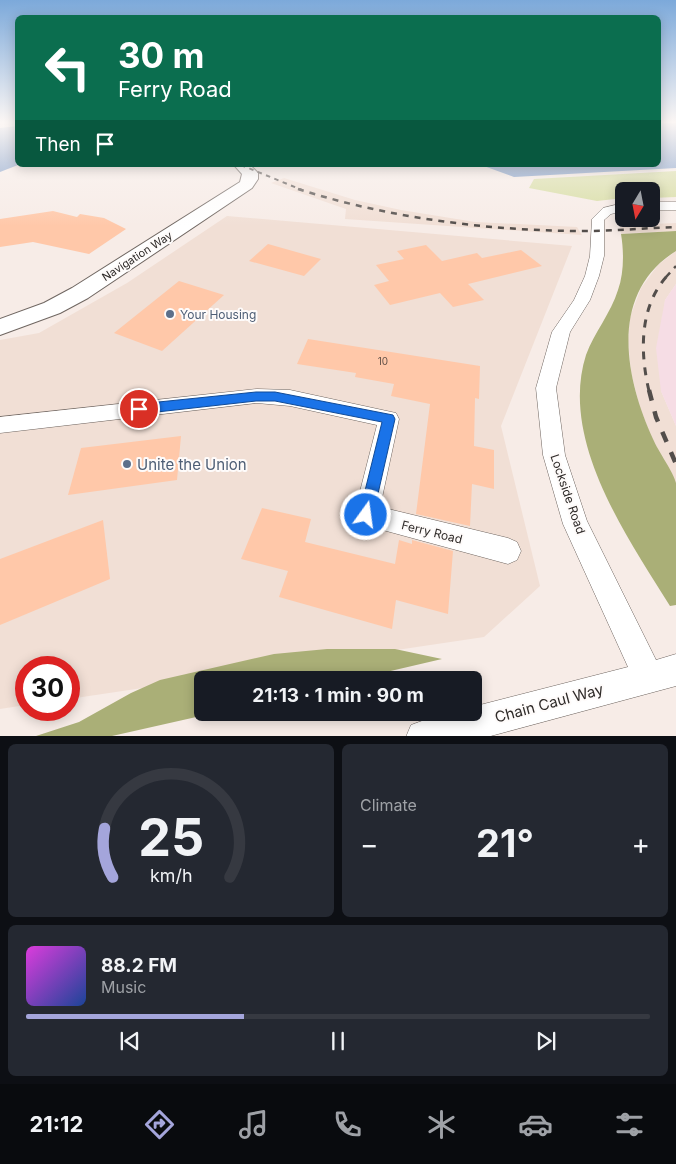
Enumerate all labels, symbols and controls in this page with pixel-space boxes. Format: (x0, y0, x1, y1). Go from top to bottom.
text: 30 m (118, 34, 204, 76)
icon: left (35, 35, 100, 100)
text: Ferry Road (118, 76, 232, 102)
icon: arrive (91, 130, 119, 158)
text: Then (35, 133, 81, 156)
north arrow (615, 182, 660, 228)
map controls (615, 182, 660, 227)
street label: Navigation Way (99, 228, 175, 284)
place label: Your Housing (180, 307, 256, 322)
marker: Your Housing (164, 308, 176, 320)
house number: 10 (378, 355, 388, 367)
pin (118, 388, 160, 430)
icon: arrive (125, 395, 153, 423)
street label: Lockside Road (547, 452, 589, 536)
place label: Unite the Union (137, 455, 247, 474)
marker: Unite the Union (121, 458, 133, 470)
position arrow (339, 488, 391, 540)
street label: Ferry Road (400, 517, 464, 547)
speed limit sign: 30 (15, 656, 80, 721)
street label: Chain Caul Way (493, 679, 606, 727)
text: 21:13 · 1 min · 90 m (252, 684, 424, 707)
text: Climate (360, 795, 417, 815)
text: 25 (138, 806, 204, 869)
text: 21° (476, 820, 534, 866)
text: − (360, 827, 379, 861)
text: + (631, 827, 650, 861)
text: km/h (150, 865, 192, 886)
text: 88.2 FM (101, 954, 177, 977)
text: Music (101, 977, 146, 997)
icon: previous (116, 1027, 144, 1055)
icon: pause (324, 1027, 352, 1055)
icon: next (532, 1027, 560, 1055)
icon: directions (142, 1107, 177, 1142)
icon: music (236, 1107, 271, 1142)
icon: phone (330, 1107, 365, 1142)
icon: climate (424, 1107, 459, 1142)
icon: car (518, 1107, 553, 1142)
icon: filters (612, 1107, 647, 1142)
text: 21:12 (29, 1111, 83, 1137)

